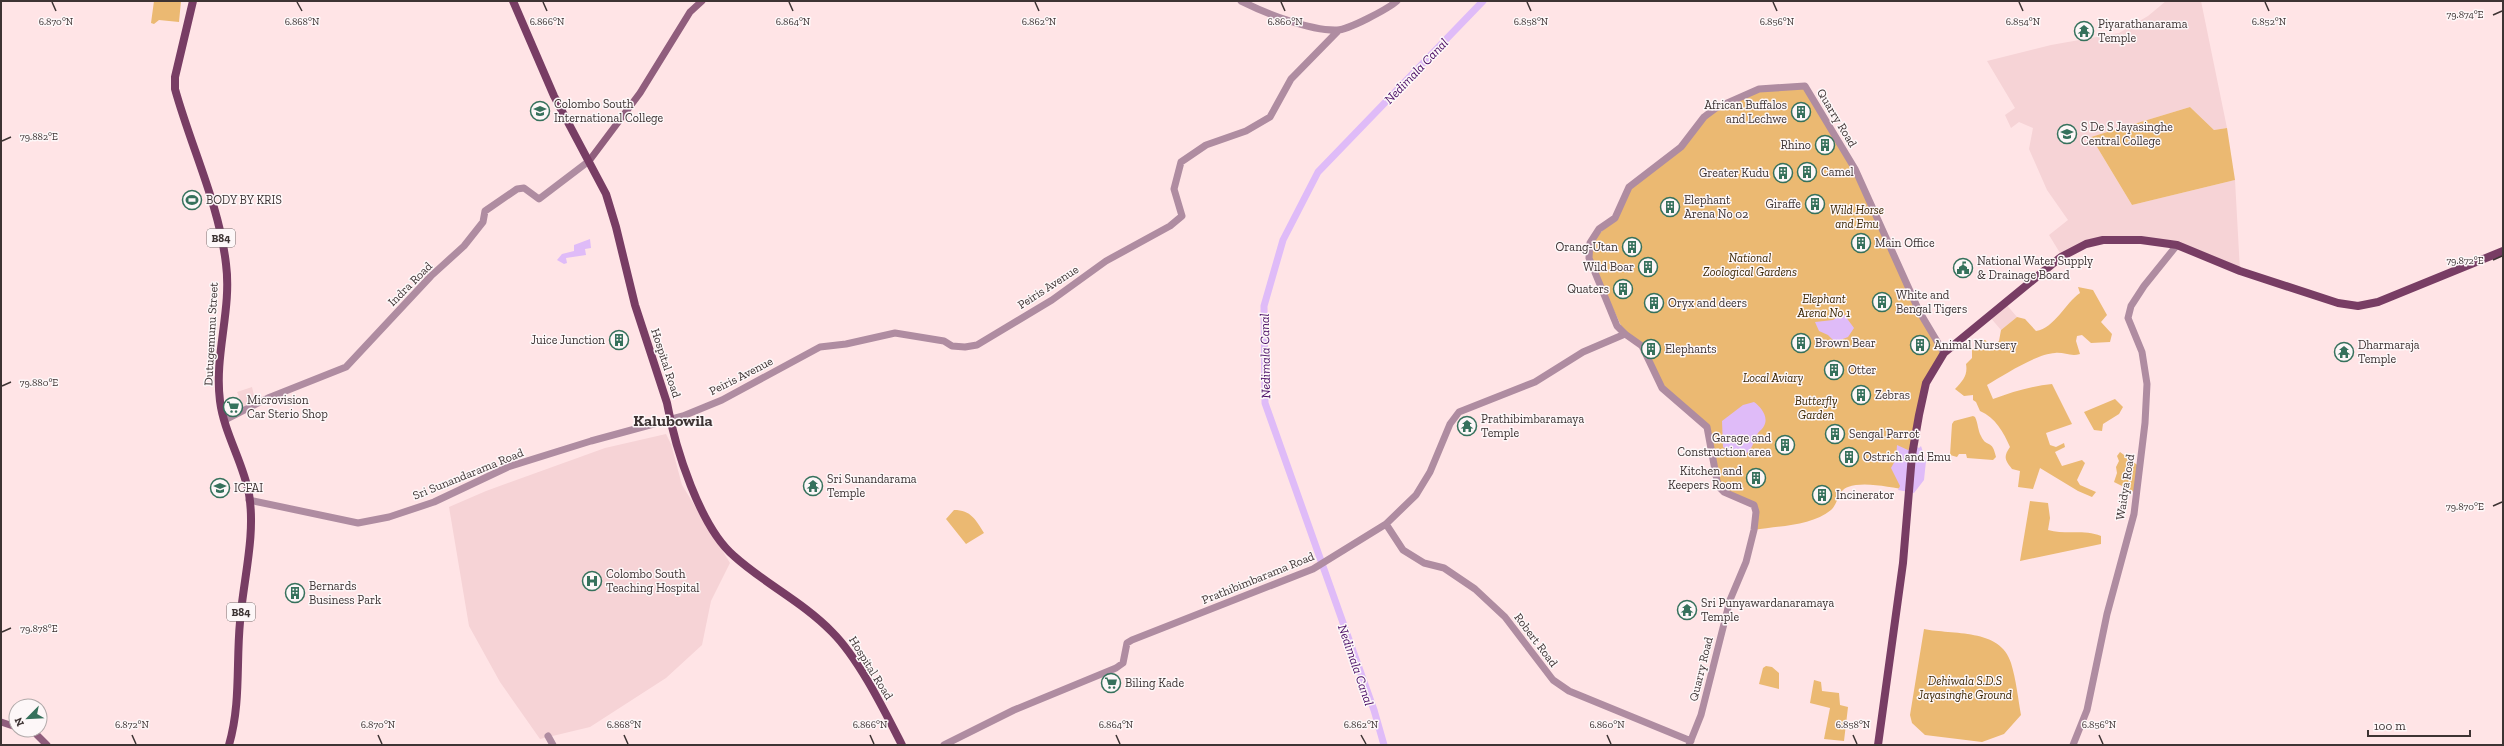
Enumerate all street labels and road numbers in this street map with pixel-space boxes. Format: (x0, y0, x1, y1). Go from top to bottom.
street label: Quarry Road (1814, 86, 1860, 150)
road number: B84 (207, 229, 235, 247)
street label: Indra Road (385, 259, 435, 309)
street label: Peiris Avenue (1015, 262, 1081, 312)
street label: Dutugemunu Street (201, 281, 221, 386)
street label: Hospital Road (648, 327, 684, 400)
street label: Peiris Avenue (707, 354, 776, 398)
street label: Sri Sunandarama Road (411, 445, 526, 503)
street label: Waidya Road (2113, 453, 2137, 521)
street label: Prathibimbarama Road (1200, 549, 1317, 607)
road number: B84 (227, 603, 255, 621)
street label: Robert Road (1511, 610, 1561, 670)
street label: Hospital Road (846, 634, 896, 703)
street label: Quarry Road (1686, 635, 1716, 703)

